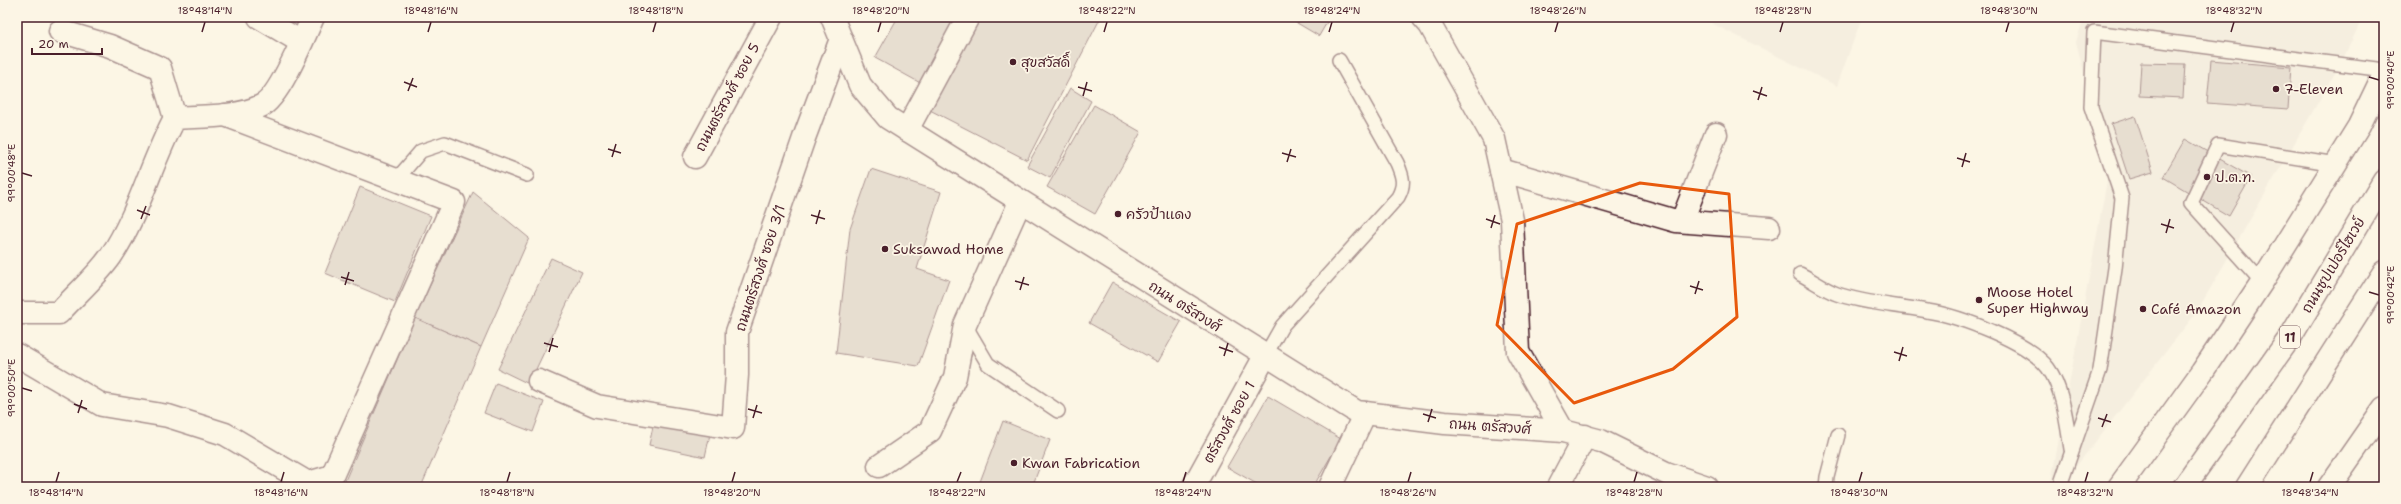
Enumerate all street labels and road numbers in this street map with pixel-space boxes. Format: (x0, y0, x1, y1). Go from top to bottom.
street label: ถนนตรัสวงศ์ ซอย 5 (691, 40, 763, 154)
street label: ถนนตรัสวงศ์ ซอย 3/1 (731, 202, 789, 334)
street label: ถนนซุปเปอร์ไฮเวย์ (2297, 214, 2370, 317)
street label: ถนน ตรัสวงศ์ (1146, 277, 1226, 336)
road number: 11 (2280, 326, 2300, 348)
street label: ตรัสวงศ์ ซอย 1 (1199, 378, 1259, 466)
street label: ถนน ตรัสวงศ์ (1449, 414, 1533, 438)

